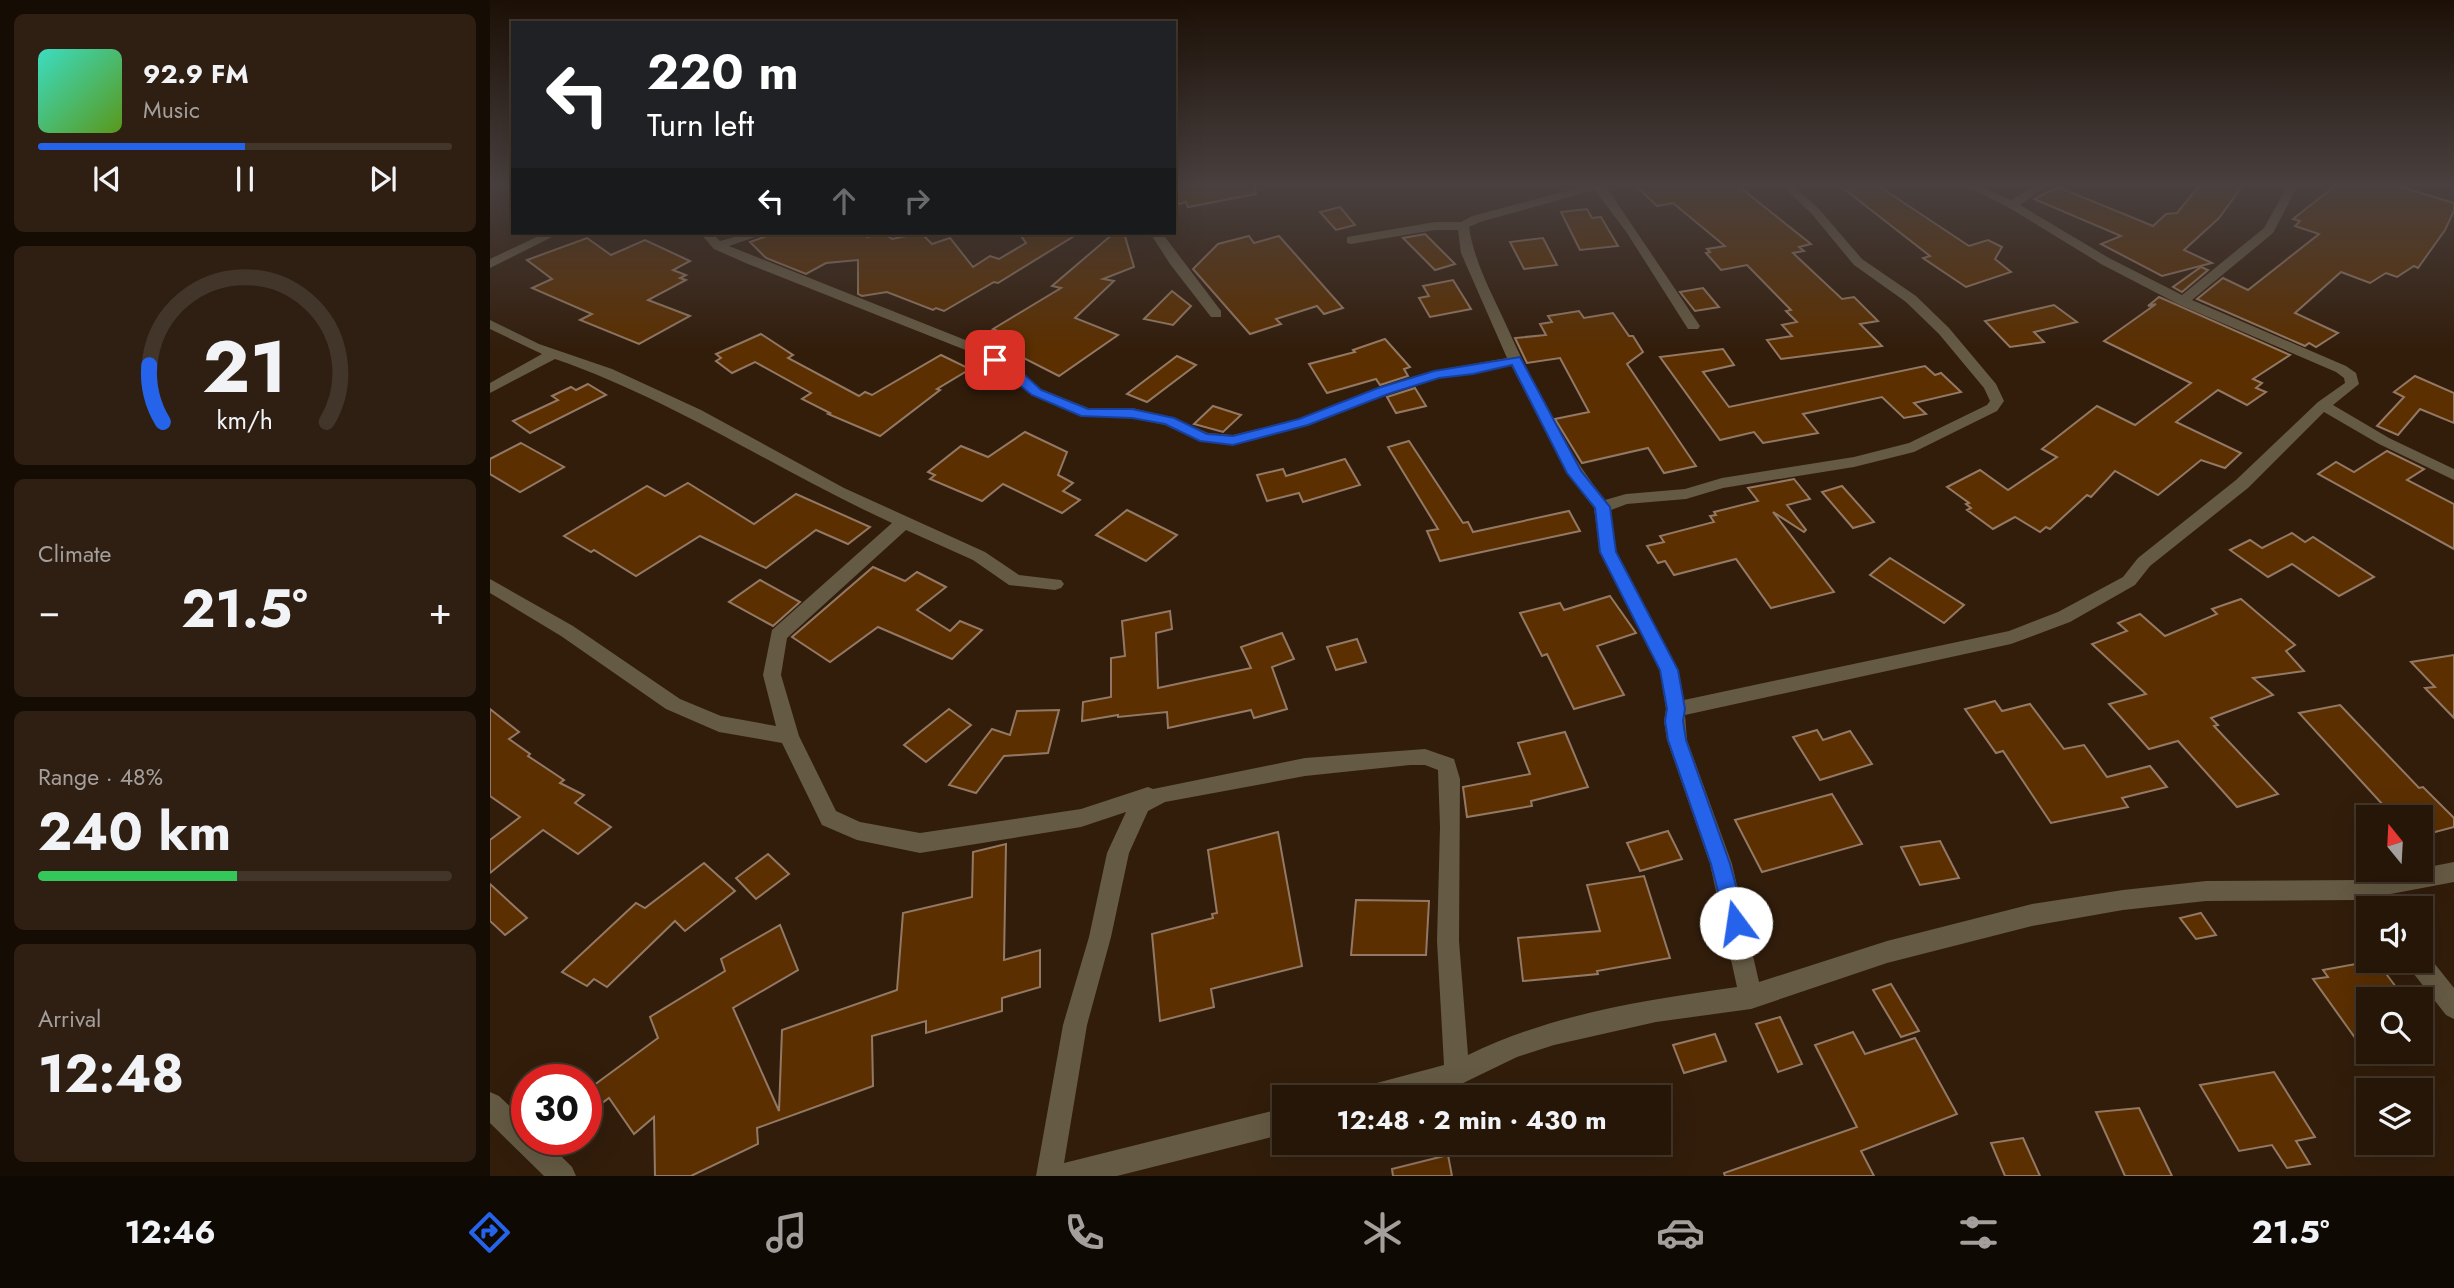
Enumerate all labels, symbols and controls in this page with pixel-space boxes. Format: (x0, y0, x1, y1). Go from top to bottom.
text: 220 m (647, 37, 799, 107)
icon: left (532, 49, 623, 140)
text: 92.9 FM (143, 55, 249, 93)
text: Music (143, 93, 200, 127)
text: Turn left (647, 102, 754, 148)
icon: previous (88, 160, 126, 198)
icon: pause (226, 160, 264, 198)
icon: next (364, 160, 402, 198)
icon: left (752, 182, 790, 220)
icon: ahead (825, 182, 863, 220)
icon: right (898, 182, 936, 220)
text: 21 (203, 314, 287, 419)
pin (965, 330, 1025, 390)
icon: arrive (976, 341, 1014, 379)
text: km/h (217, 401, 273, 437)
text: Climate (38, 537, 111, 571)
text: 21.5° (181, 571, 308, 647)
text: − (38, 583, 60, 638)
text: + (429, 583, 452, 638)
text: Range · 48% (38, 760, 163, 794)
text: 240 km (38, 794, 231, 870)
north arrow (2356, 805, 2432, 882)
map controls (2356, 805, 2433, 1155)
position arrow (1699, 886, 1773, 960)
button: sound (2356, 896, 2433, 973)
button: search (2356, 987, 2433, 1064)
text: Arrival (38, 1002, 101, 1036)
text: 12:48 (38, 1036, 184, 1112)
speed limit sign: 30 (511, 1064, 602, 1155)
button: layers (2356, 1078, 2433, 1155)
text: 12:48 · 2 min · 430 m (1337, 1101, 1606, 1139)
icon: directions (465, 1208, 514, 1257)
icon: music (762, 1208, 811, 1257)
icon: phone (1060, 1208, 1109, 1257)
icon: climate (1358, 1208, 1407, 1257)
icon: car (1656, 1208, 1705, 1257)
icon: filters (1954, 1208, 2003, 1257)
text: 12:46 (124, 1209, 216, 1255)
text: 21.5° (2252, 1209, 2330, 1255)

